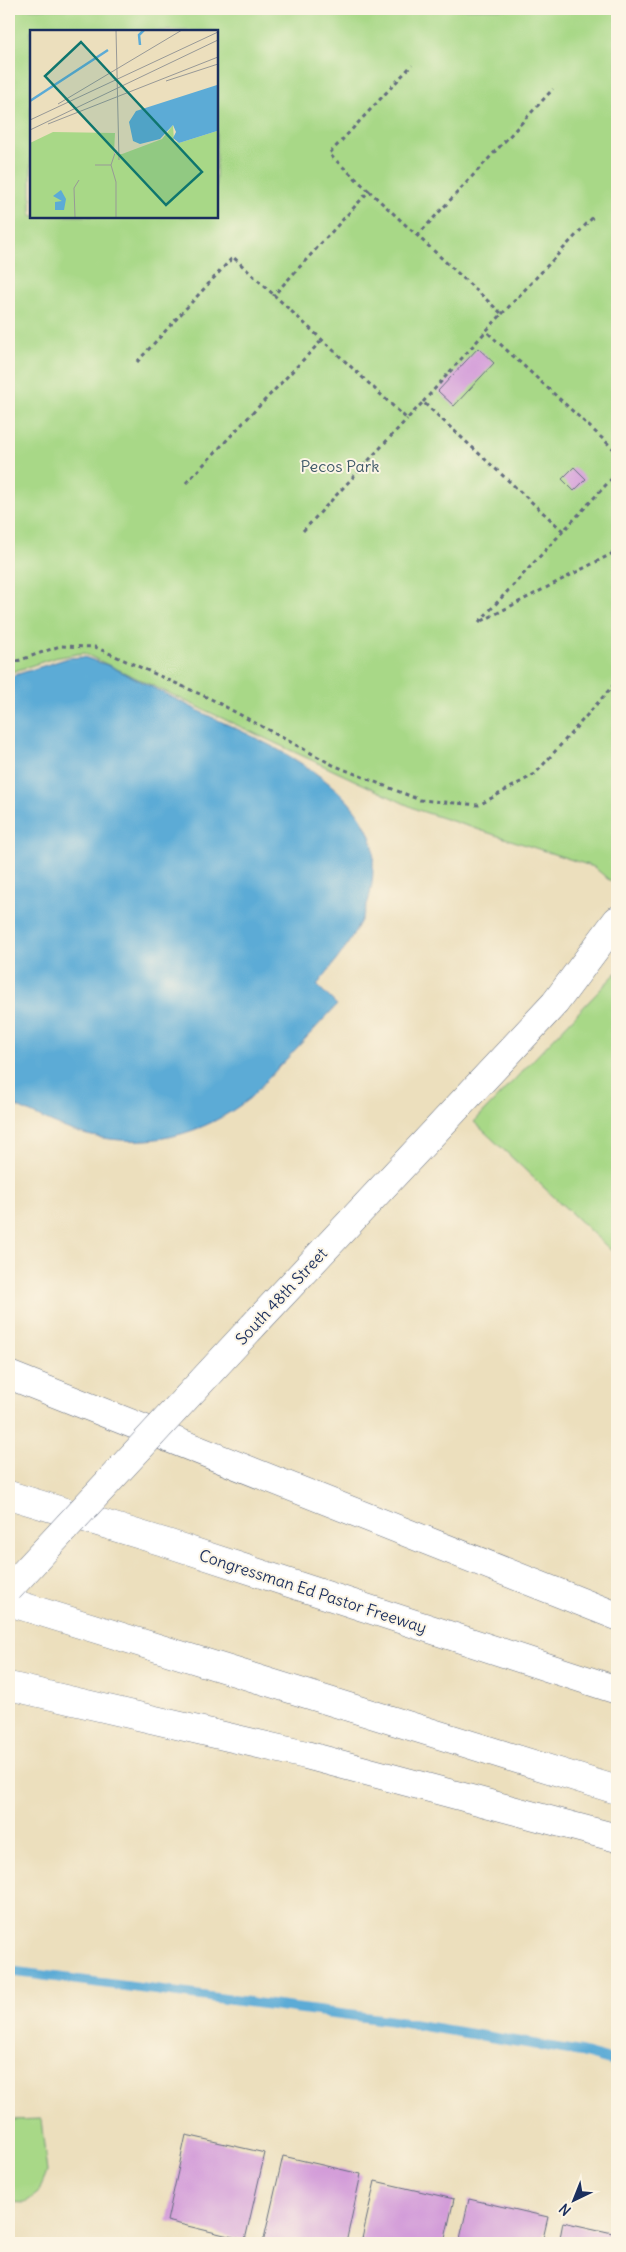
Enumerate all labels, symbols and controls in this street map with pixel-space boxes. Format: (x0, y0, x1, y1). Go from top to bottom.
inset map (30, 30, 218, 218)
park label: Pecos Park (301, 456, 379, 476)
street label: South 48th Street (231, 1243, 331, 1349)
street label: Congressman Ed Pastor Freeway (197, 1545, 429, 1637)
north arrow (548, 2174, 598, 2224)
text: N (555, 2200, 575, 2219)

